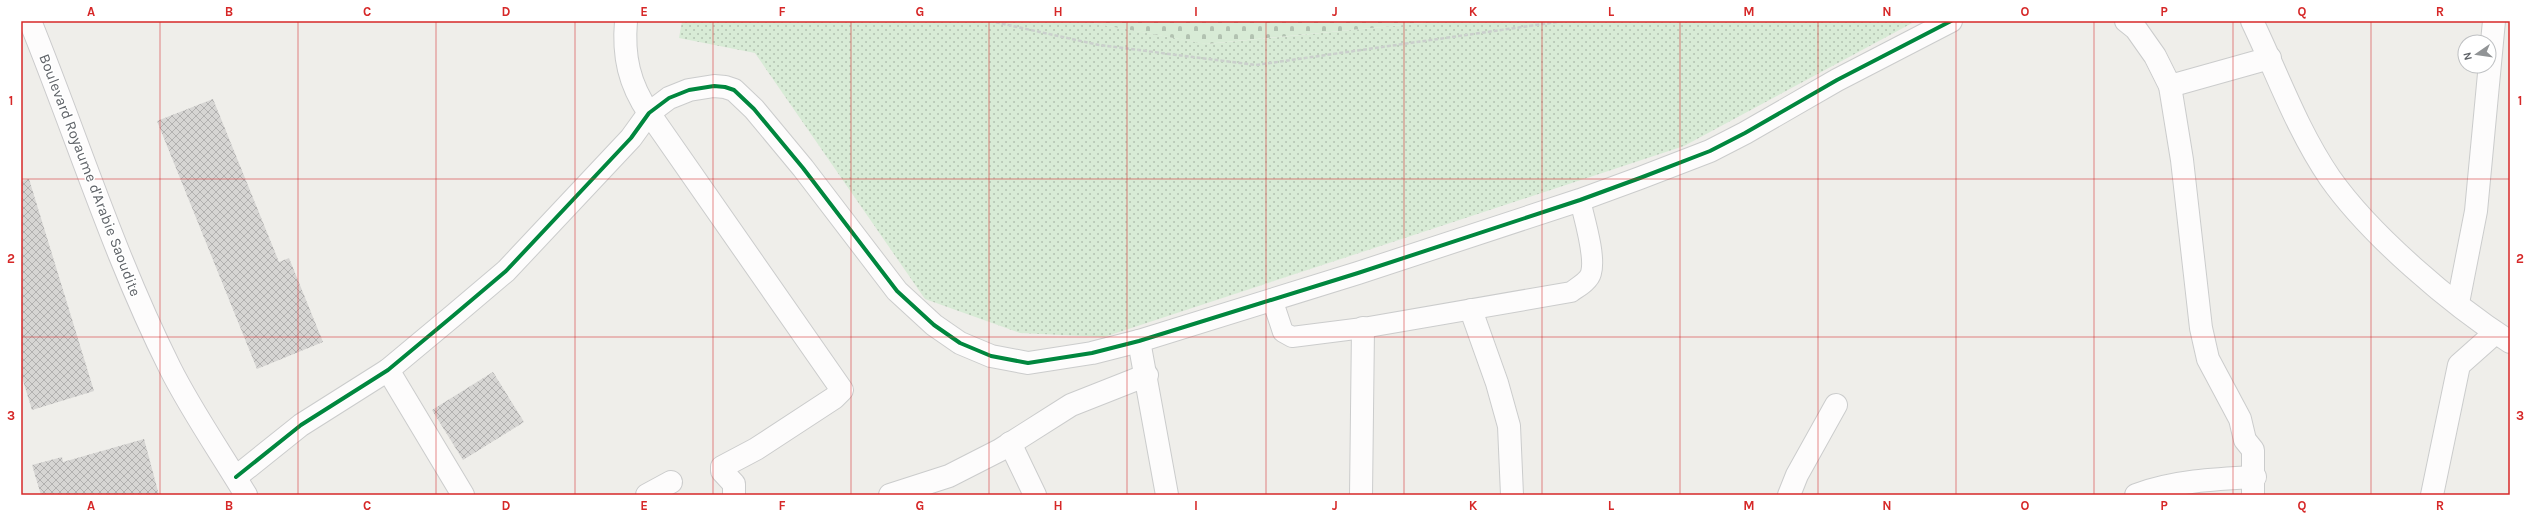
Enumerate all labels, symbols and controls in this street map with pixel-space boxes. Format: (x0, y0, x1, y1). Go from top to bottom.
text: A (87, 4, 95, 19)
text: B (225, 4, 233, 19)
text: C (363, 4, 371, 19)
text: D (502, 4, 511, 19)
text: E (640, 4, 648, 19)
text: F (778, 4, 786, 19)
text: G (916, 4, 924, 19)
text: H (1053, 4, 1063, 19)
text: I (1194, 4, 1198, 19)
text: J (1332, 4, 1338, 19)
text: K (1469, 4, 1478, 19)
text: L (1608, 4, 1615, 19)
text: M (1743, 4, 1755, 19)
text: N (1882, 4, 1892, 19)
text: O (2021, 4, 2030, 19)
text: P (2160, 4, 2168, 19)
text: Q (2298, 4, 2307, 19)
text: R (2436, 4, 2444, 19)
north arrow (2457, 34, 2497, 74)
street label: Boulevard Royaume d'Arabie Saoudite (35, 51, 145, 299)
text: N (2461, 51, 2475, 61)
text: 1 (9, 93, 13, 108)
text: 1 (2518, 93, 2522, 108)
text: 2 (7, 251, 15, 266)
text: 2 (2516, 251, 2524, 266)
text: 3 (7, 408, 15, 423)
text: 3 (2516, 408, 2524, 423)
text: A (87, 498, 95, 513)
text: B (225, 498, 233, 513)
text: C (363, 498, 371, 513)
text: D (502, 498, 511, 513)
text: E (640, 498, 648, 513)
text: F (778, 498, 786, 513)
text: G (916, 498, 924, 513)
text: H (1053, 498, 1063, 513)
text: I (1194, 498, 1198, 513)
text: J (1332, 498, 1338, 513)
text: K (1469, 498, 1478, 513)
text: L (1608, 498, 1615, 513)
text: M (1743, 498, 1755, 513)
text: N (1882, 498, 1892, 513)
text: O (2021, 498, 2030, 513)
text: P (2160, 498, 2168, 513)
text: Q (2298, 498, 2307, 513)
text: R (2436, 498, 2444, 513)

